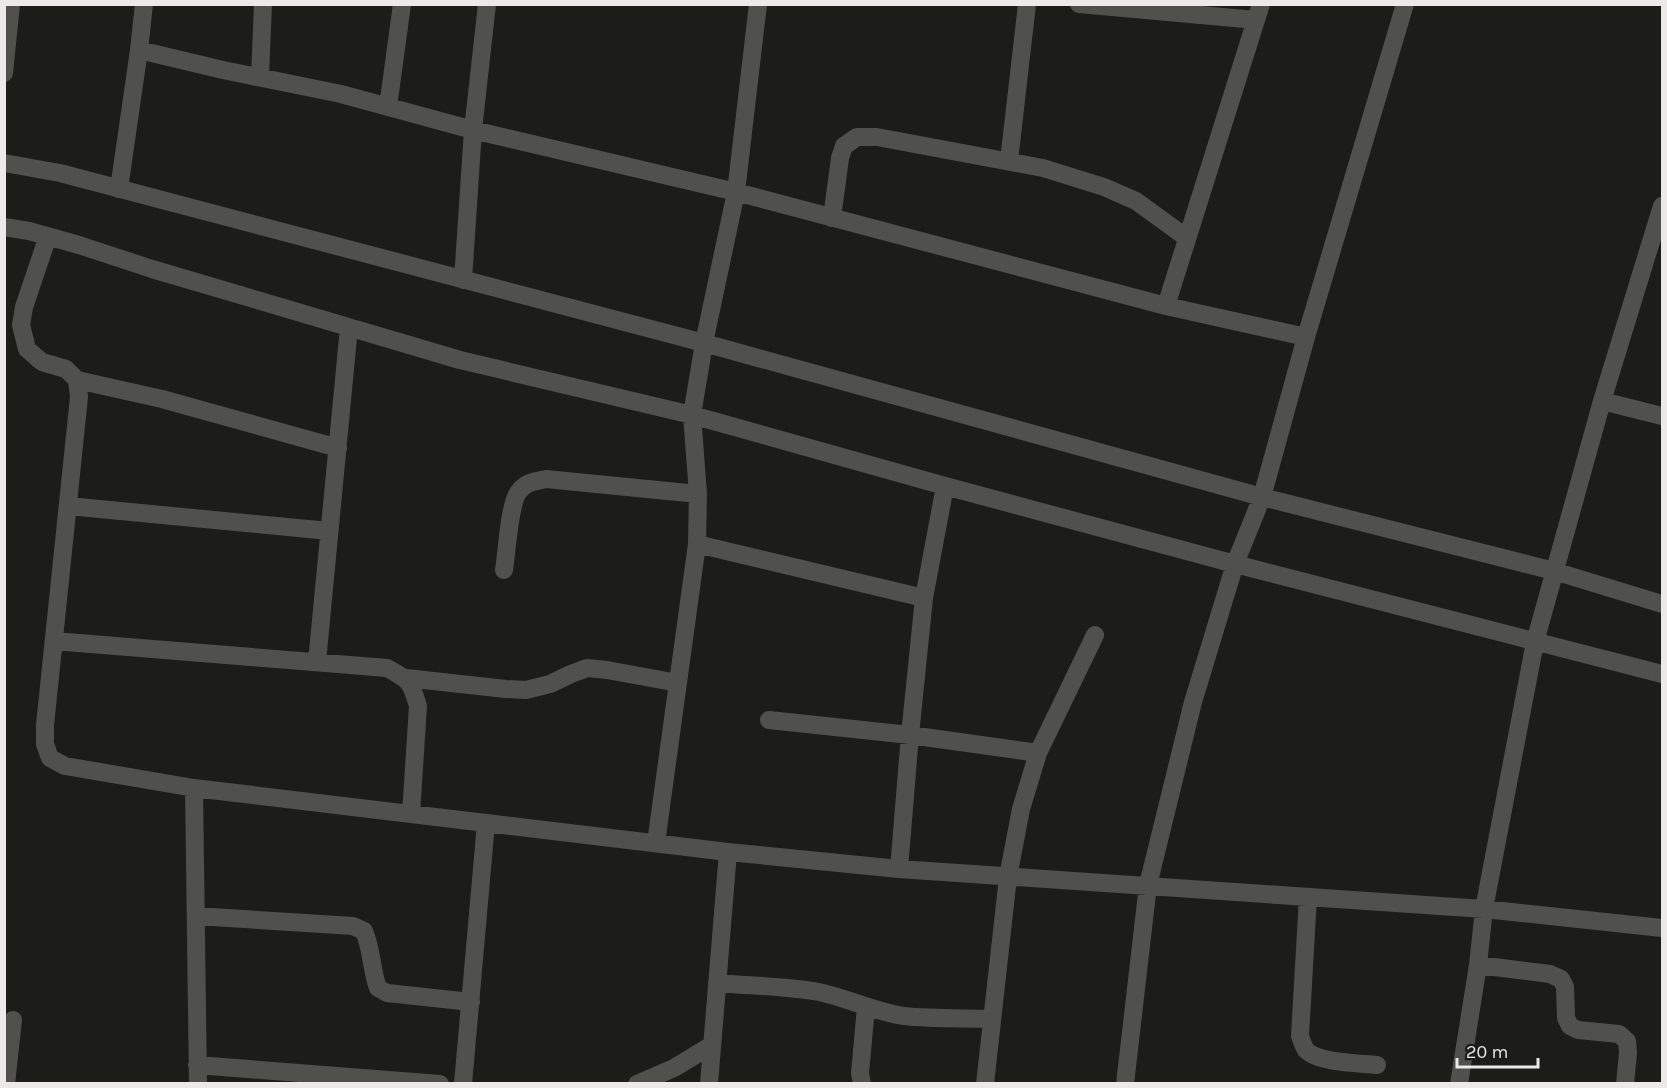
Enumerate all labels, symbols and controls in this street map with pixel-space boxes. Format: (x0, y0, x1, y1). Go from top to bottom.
scale bar (1457, 1031, 1538, 1069)
text: 20 m (1466, 1041, 1508, 1063)

